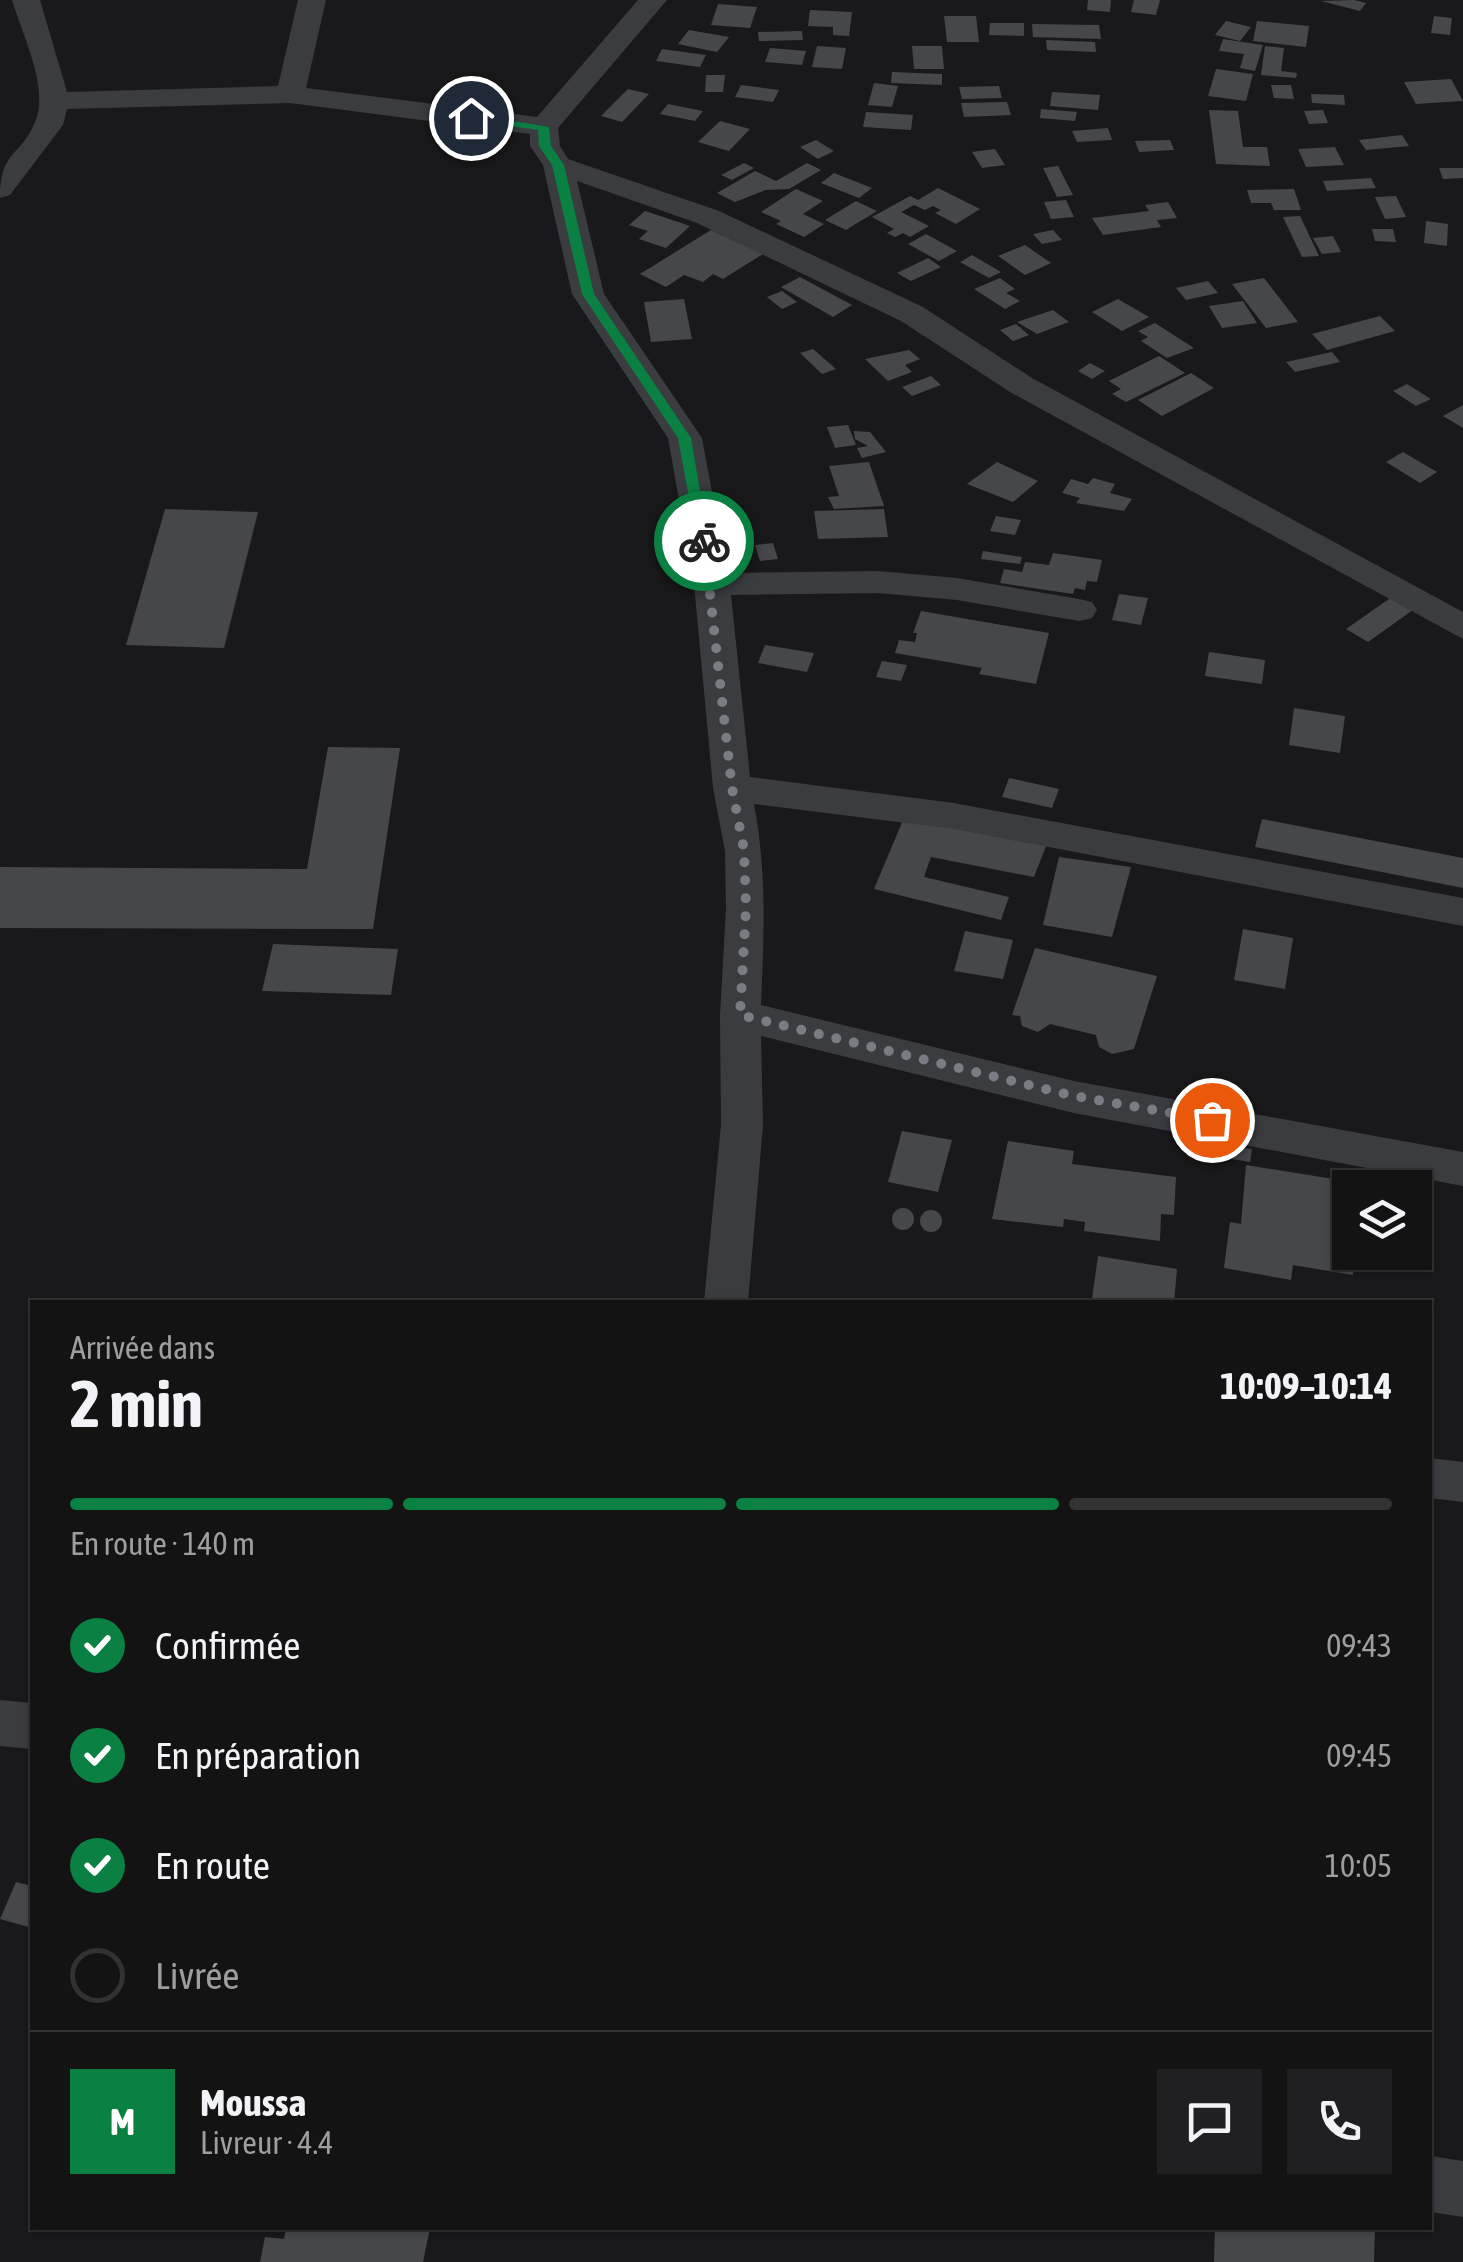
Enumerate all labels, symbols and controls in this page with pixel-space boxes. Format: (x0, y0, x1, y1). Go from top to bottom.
pin (429, 76, 514, 161)
icon: home (444, 91, 499, 146)
courier (654, 491, 754, 591)
icon: bike (677, 514, 732, 569)
pin (1170, 1078, 1255, 1163)
icon: bag (1185, 1093, 1240, 1148)
map controls (1332, 1170, 1432, 1270)
button: layers (1332, 1170, 1432, 1270)
text: Arrivée dans (70, 1329, 215, 1366)
text: 10:09–10:14 (1220, 1364, 1392, 1407)
text: 2 min (70, 1366, 203, 1441)
text: En route · 140 m (70, 1525, 255, 1562)
icon: check (70, 1618, 125, 1673)
text: Confirmée (155, 1624, 301, 1667)
text: 09:43 (1326, 1627, 1392, 1664)
icon: check (70, 1728, 125, 1783)
text: En préparation (155, 1734, 361, 1777)
text: 09:45 (1326, 1737, 1392, 1774)
icon: check (70, 1838, 125, 1893)
text: En route (155, 1844, 270, 1887)
text: 10:05 (1325, 1847, 1392, 1884)
text: Livrée (155, 1954, 240, 1997)
button: chat (1157, 2069, 1262, 2174)
button: phone (1287, 2069, 1392, 2174)
text: Moussa (200, 2081, 306, 2124)
text: M (110, 2100, 135, 2143)
text: Livreur · 4.4 (200, 2124, 333, 2161)

